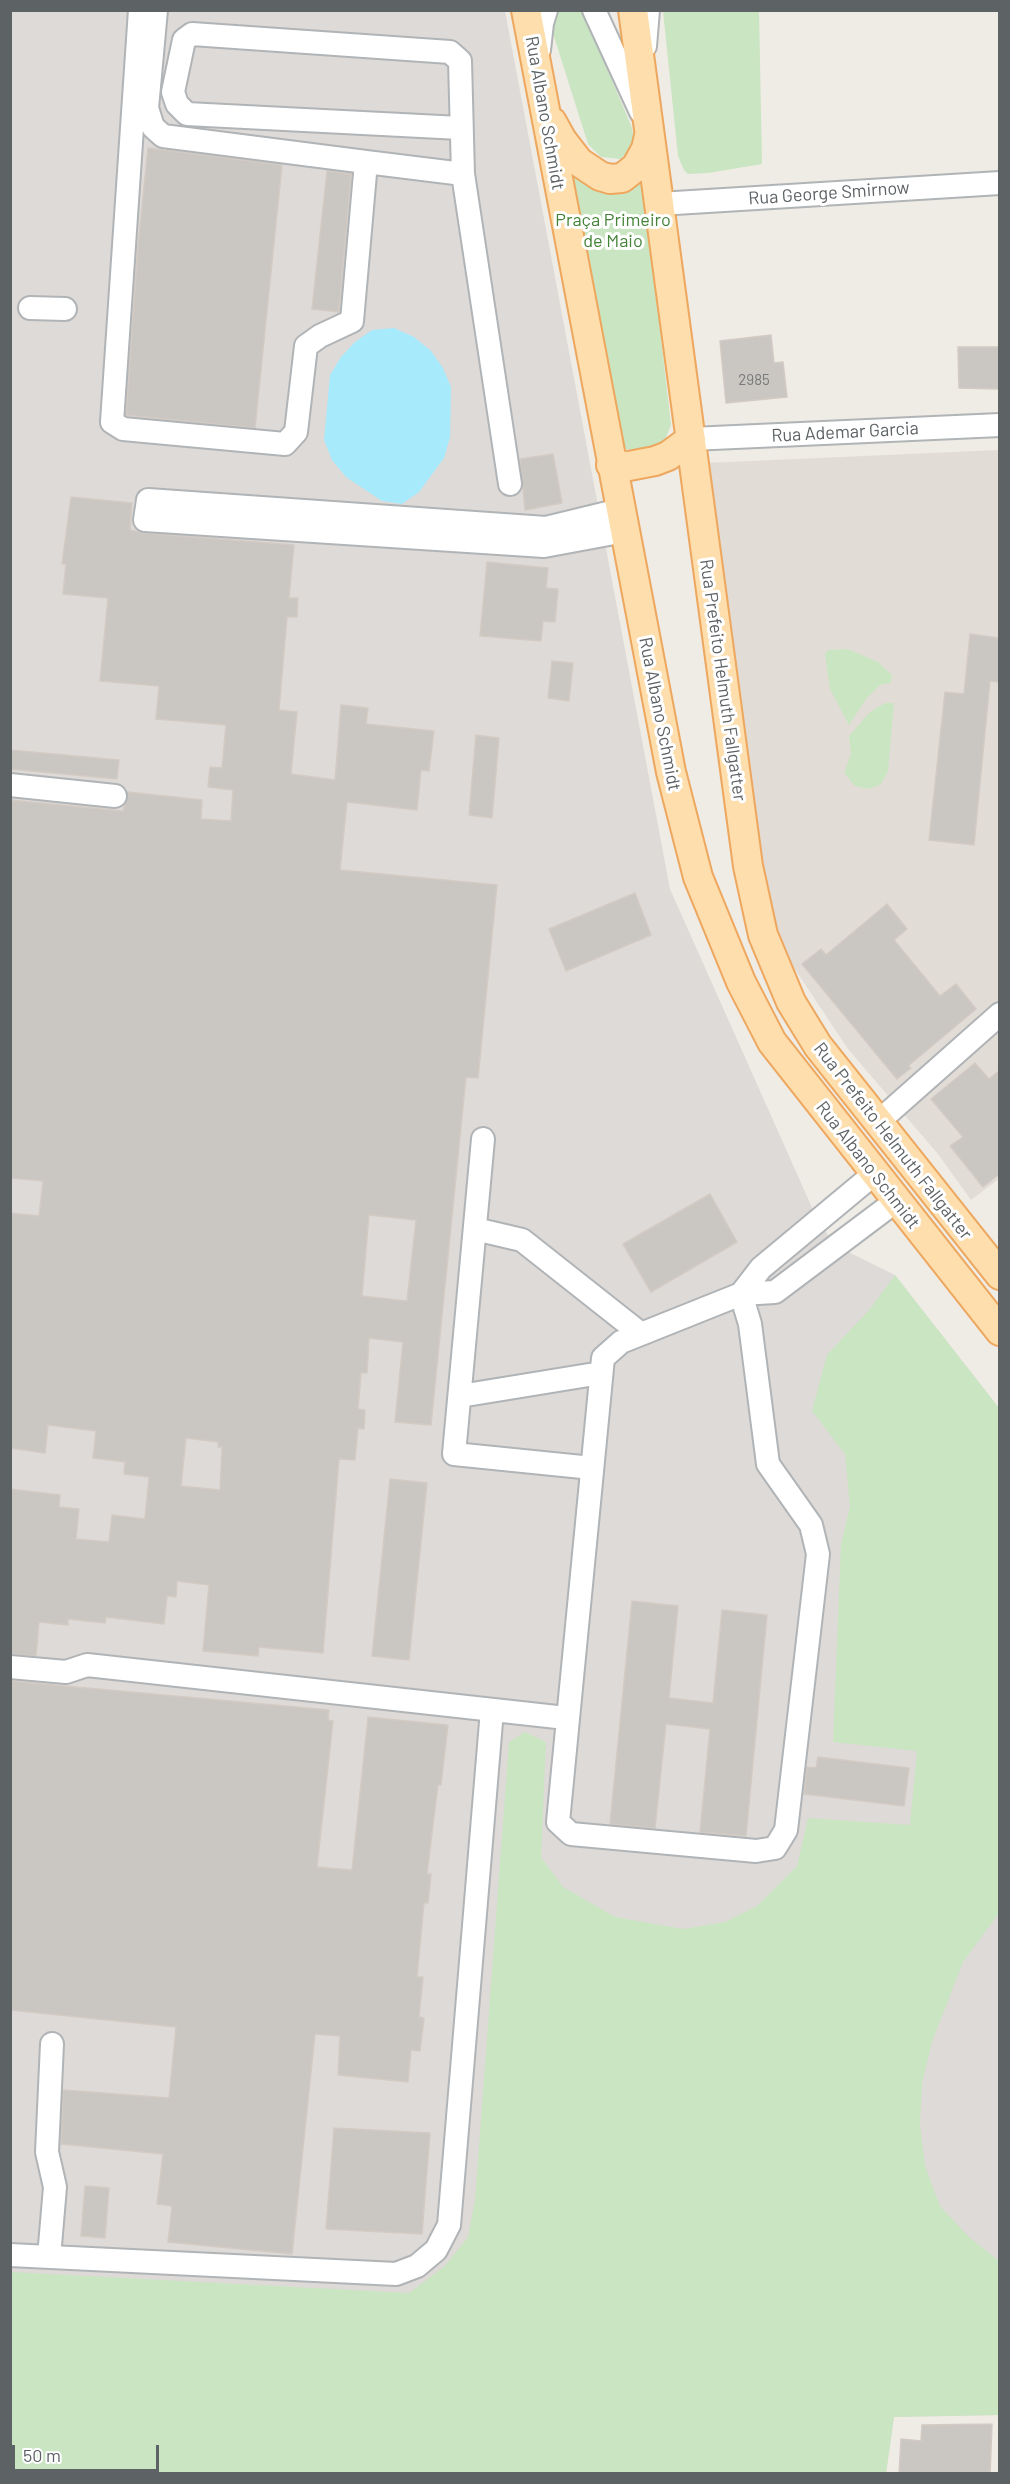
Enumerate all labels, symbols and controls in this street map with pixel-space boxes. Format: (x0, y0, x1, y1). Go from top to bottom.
street label: Rua Albano Schmidt (521, 34, 569, 192)
street label: Rua George Smirnow (748, 177, 910, 209)
park label: Praça Primeiro de Maio (555, 209, 671, 252)
house number: 2985 (738, 371, 770, 389)
street label: Rua Ademar Garcia (771, 417, 919, 447)
street label: Rua Prefeito Helmuth Fallgatter (695, 558, 751, 802)
street label: Rua Albano Schmidt (635, 635, 685, 793)
street label: Rua Prefeito Helmuth Fallgatter (809, 1038, 977, 1244)
street label: Rua Albano Schmidt (811, 1097, 925, 1233)
scale bar (15, 2433, 162, 2471)
text: 50 m (23, 2444, 61, 2466)

